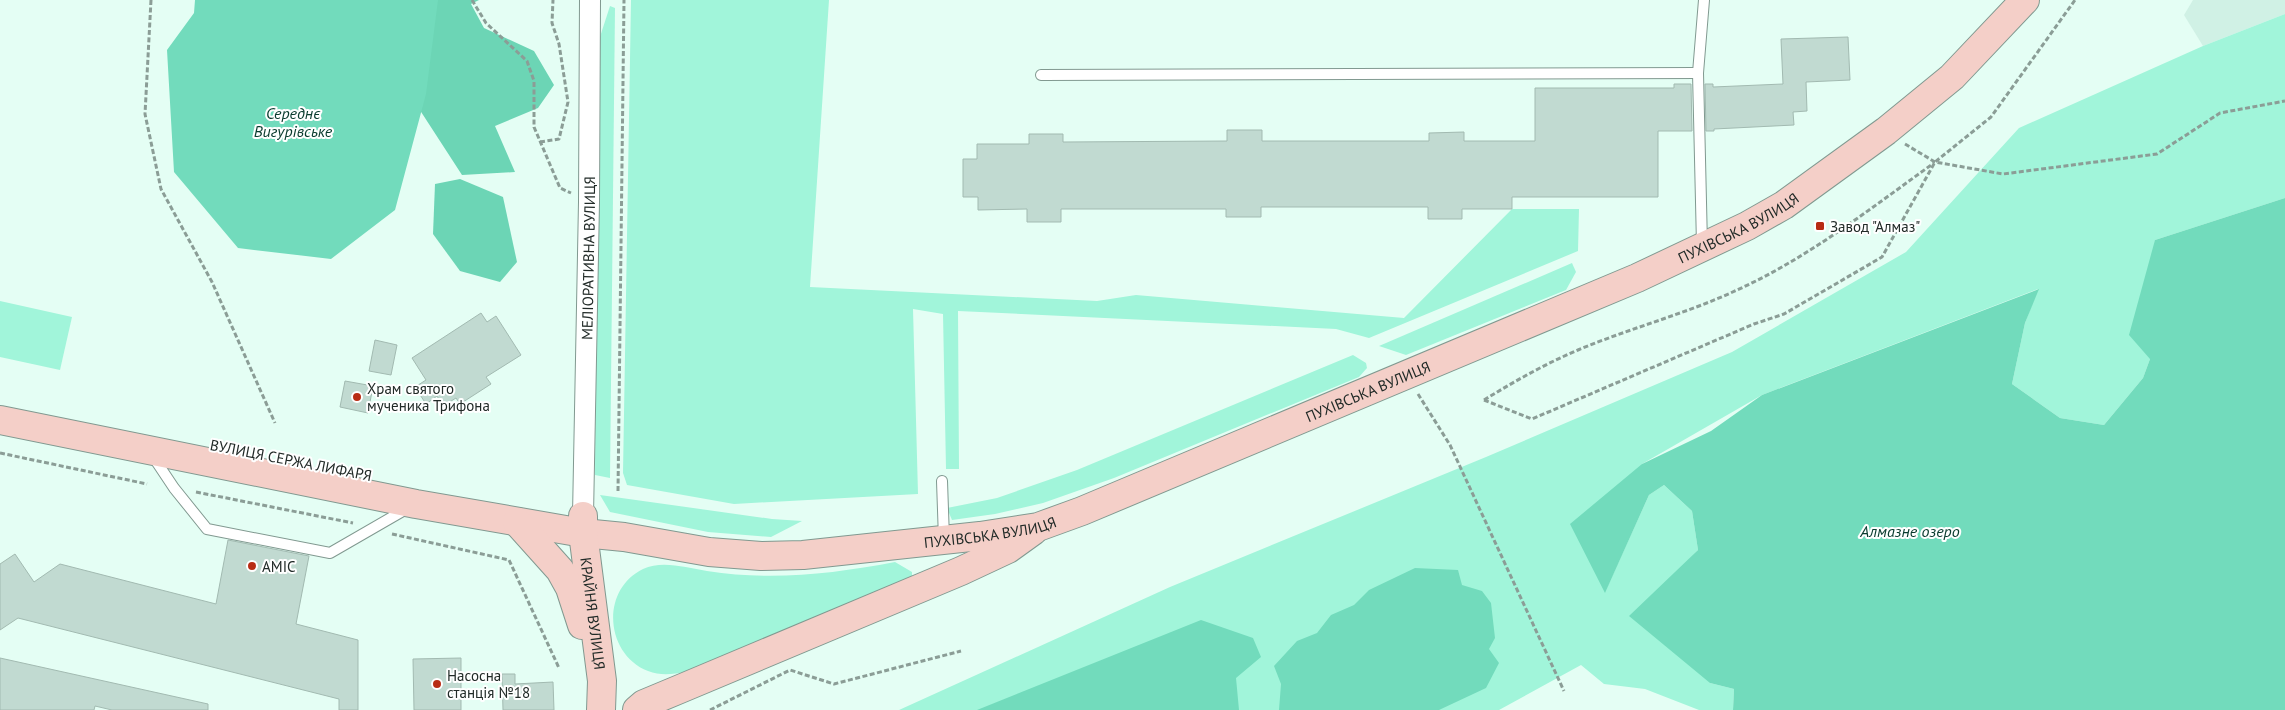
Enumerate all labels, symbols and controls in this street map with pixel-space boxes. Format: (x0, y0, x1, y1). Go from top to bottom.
water label: Середнє Вигурівське (254, 103, 333, 141)
street label: МЕЛІОРАТИВНА ВУЛИЦЯ (577, 176, 599, 340)
street label: ПУХІВСЬКА ВУЛИЦЯ (1675, 188, 1802, 267)
place label: Завод "Алмаз" (1830, 217, 1920, 236)
marker: Завод "Алмаз" (1814, 220, 1826, 232)
street label: ПУХІВСЬКА ВУЛИЦЯ (1302, 356, 1433, 426)
place label: Храм святого мученика Трифона (367, 379, 490, 415)
marker: Храм святого мученика Трифона (351, 391, 363, 403)
street label: ВУЛИЦЯ СЕРЖА ЛИФАРЯ (208, 435, 374, 485)
street label: ПУХІВСЬКА ВУЛИЦЯ (923, 512, 1059, 551)
water label: Алмазне озеро (1859, 521, 1960, 541)
street label: КРАЙНЯ ВУЛИЦЯ (577, 556, 610, 671)
place label: AMIC (262, 557, 296, 576)
marker: AMIC (246, 560, 258, 572)
place label: Насосна станція №18 (447, 666, 530, 702)
marker: Насосна станція №18 (431, 678, 443, 690)

